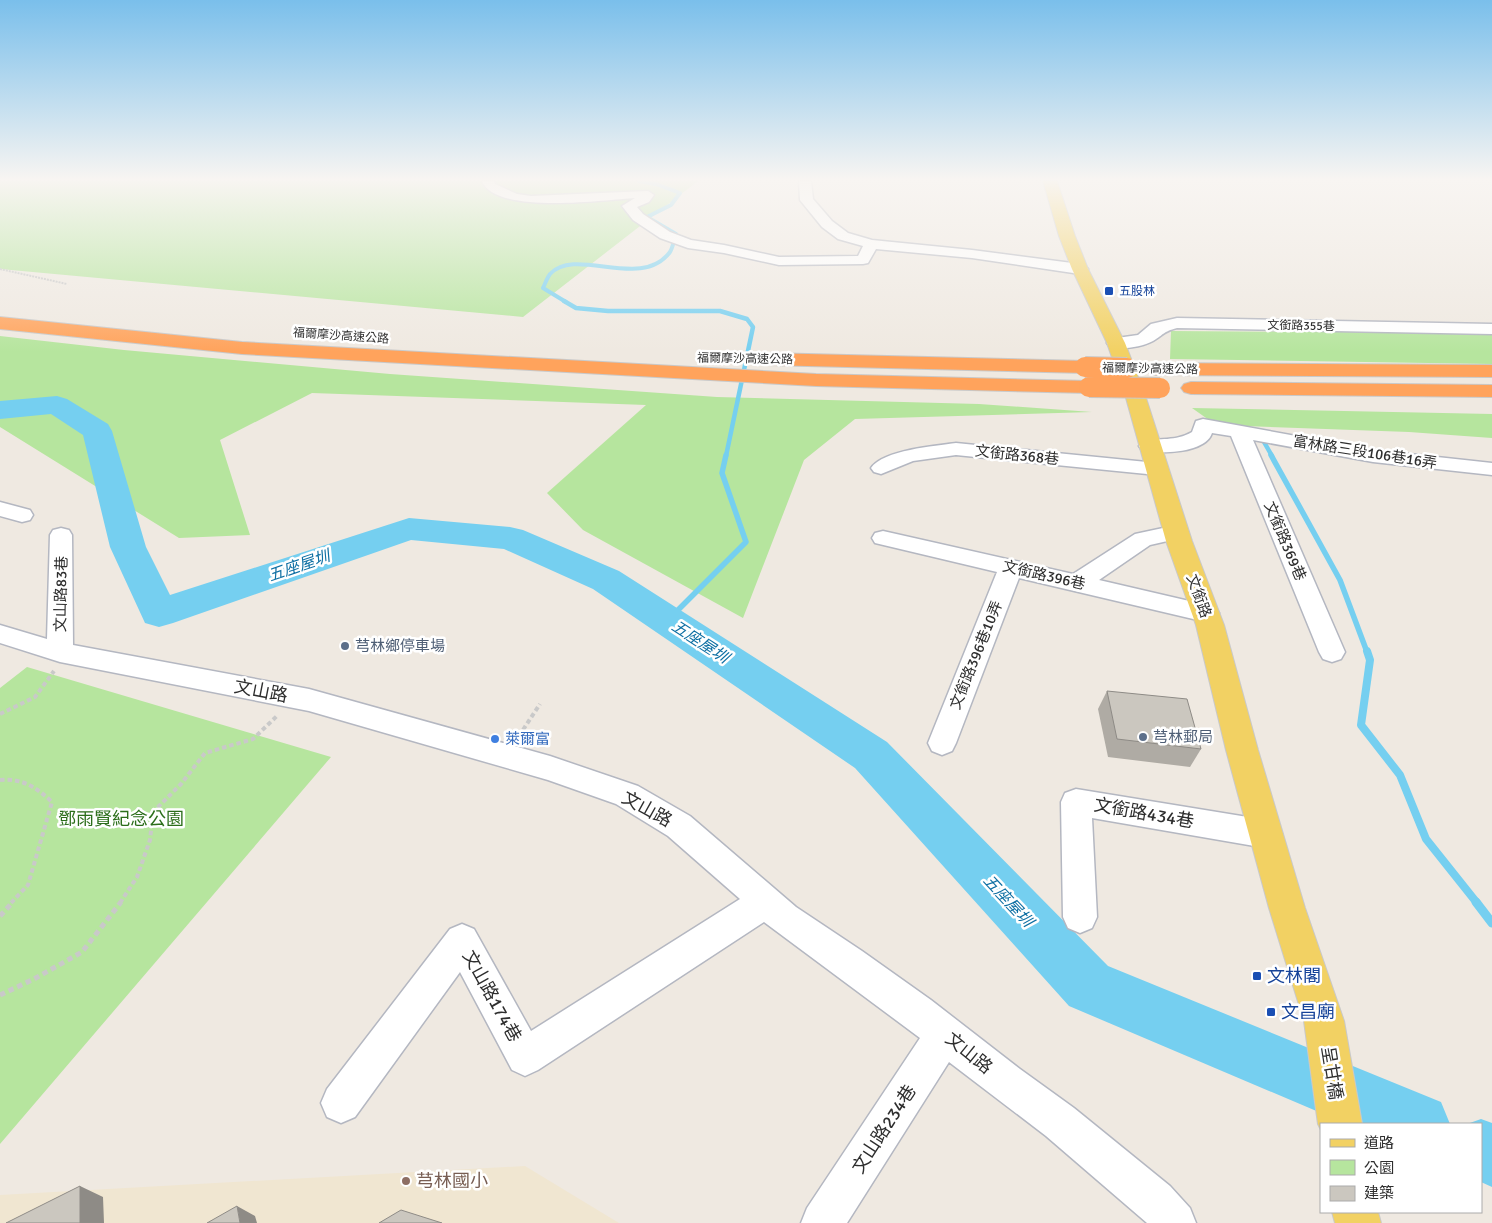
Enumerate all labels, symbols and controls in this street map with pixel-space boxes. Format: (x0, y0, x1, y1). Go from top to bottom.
place label: 五股林 (1119, 284, 1155, 299)
marker: 五股林 (1103, 285, 1115, 297)
street label: 文銜路355巷 (1267, 318, 1335, 334)
street label: 福爾摩沙高速公路 (293, 325, 389, 347)
street label: 福爾摩沙高速公路 (697, 351, 793, 367)
street label: 福爾摩沙高速公路 (1102, 361, 1198, 377)
street label: 富林路三段106巷16弄 (1292, 432, 1438, 472)
street label: 文銜路368巷 (974, 442, 1060, 468)
street label: 文銜路369巷 (1260, 499, 1310, 583)
water label: 五座屋圳 (265, 545, 334, 586)
street label: 文山路83巷 (51, 556, 71, 632)
street label: 文銜路396巷 (1001, 557, 1087, 593)
street label: 文銜路 (1183, 572, 1215, 620)
street label: 文銜路396巷10弄 (946, 598, 1006, 712)
water label: 五座屋圳 (668, 616, 734, 669)
place label: 芎林鄉停車場 (355, 637, 445, 655)
marker: 芎林鄉停車場 (339, 640, 351, 652)
street label: 文山路 (232, 675, 290, 707)
place label: 芎林郵局 (1153, 728, 1213, 746)
place label: 萊爾富 (505, 730, 550, 748)
marker: 芎林郵局 (1137, 731, 1149, 743)
marker: 萊爾富 (489, 733, 501, 745)
street label: 文山路 (618, 786, 676, 832)
street label: 文銜路434巷 (1092, 793, 1196, 833)
park label: 鄧雨賢紀念公園 (58, 808, 184, 830)
water label: 五座屋圳 (979, 871, 1038, 933)
street label: 文山路174巷 (458, 946, 526, 1046)
place label: 文林閣 (1267, 965, 1321, 987)
marker: 文林閣 (1251, 970, 1263, 982)
place label: 文昌廟 (1281, 1001, 1335, 1023)
marker: 文昌廟 (1265, 1006, 1277, 1018)
street label: 文山路 (941, 1027, 997, 1079)
street label: 呈甘橋 (1317, 1045, 1347, 1101)
street label: 文山路234巷 (847, 1081, 921, 1177)
legend (1320, 1123, 1482, 1213)
text: 道路 (1364, 1134, 1394, 1152)
text: 公園 (1364, 1159, 1394, 1177)
place label: 芎林國小 (416, 1170, 488, 1192)
marker: 芎林國小 (400, 1175, 412, 1187)
text: 建築 (1364, 1184, 1394, 1202)

